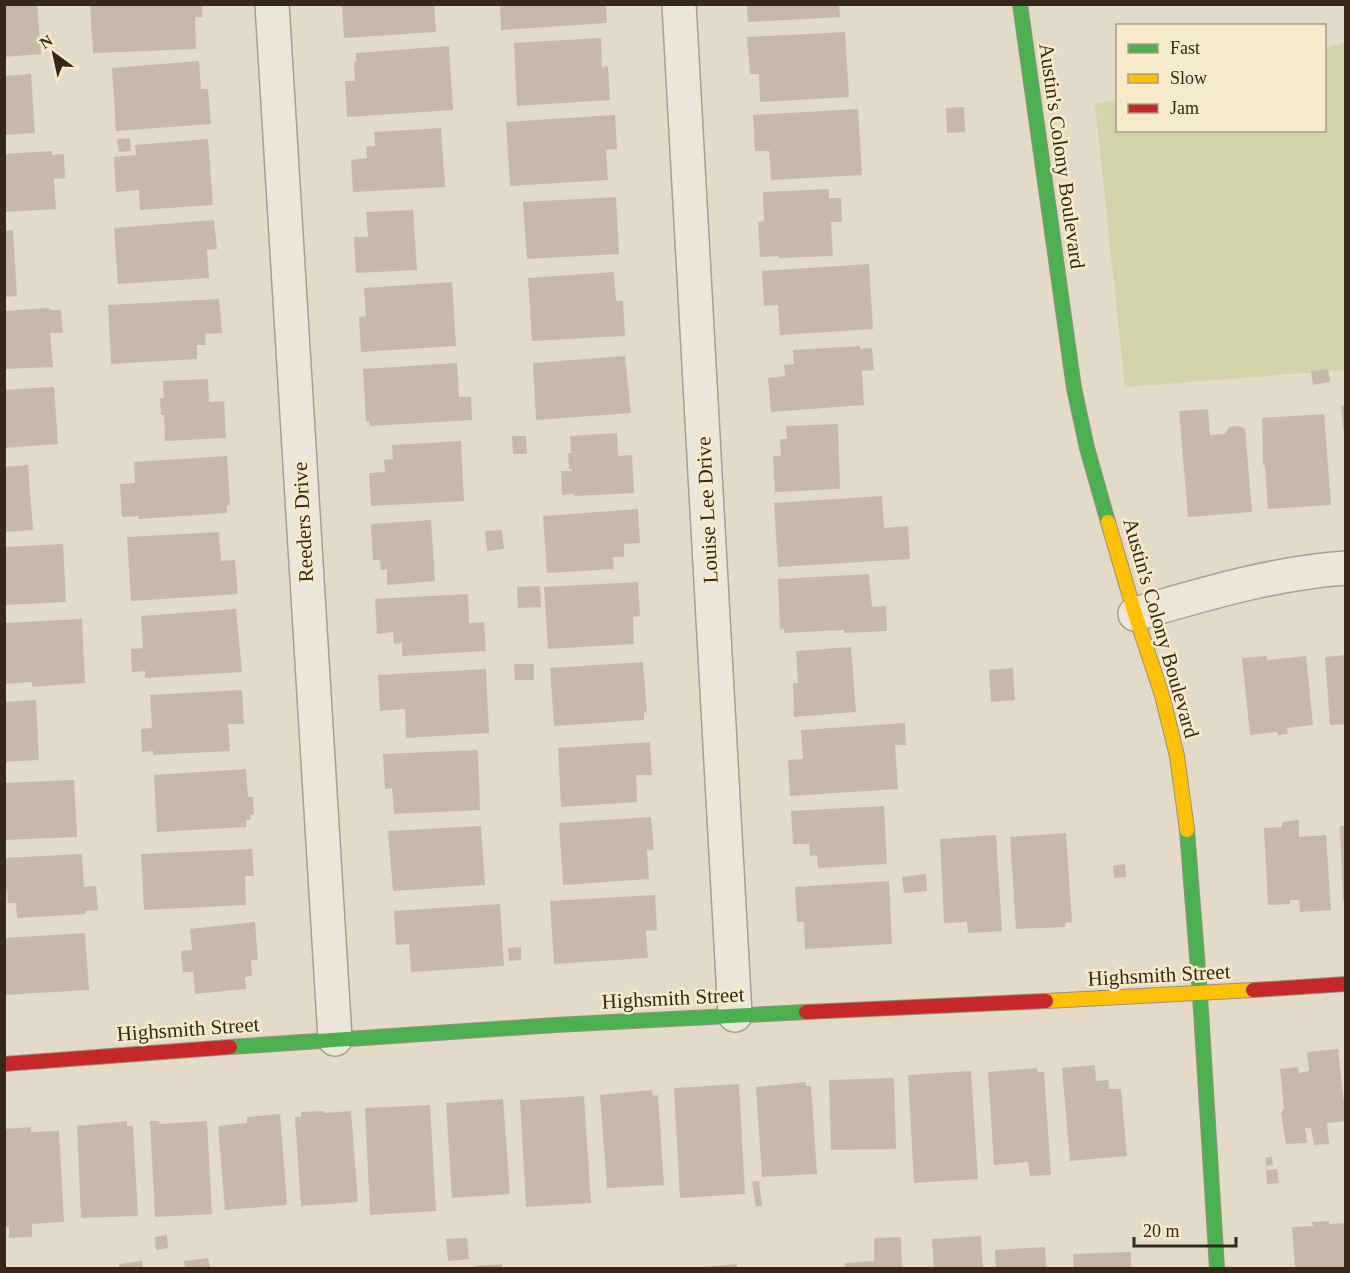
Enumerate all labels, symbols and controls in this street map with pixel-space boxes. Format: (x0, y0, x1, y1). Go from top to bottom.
north arrow (24, 24, 84, 84)
legend (1116, 24, 1326, 132)
text: N (37, 31, 56, 52)
text: Fast (1170, 38, 1200, 58)
street label: Austin's Colony Boulevard (1034, 42, 1090, 271)
text: Slow (1170, 68, 1207, 88)
text: Jam (1170, 98, 1199, 118)
street label: Louise Lee Drive (691, 436, 723, 584)
street label: Reeders Drive (288, 461, 318, 583)
street label: Austin's Colony Boulevard (1118, 515, 1204, 741)
street label: Highsmith Street (1087, 959, 1231, 991)
street label: Highsmith Street (601, 982, 745, 1014)
street label: Highsmith Street (116, 1012, 260, 1046)
scale bar (1134, 1210, 1236, 1248)
text: 20 m (1143, 1221, 1180, 1241)

